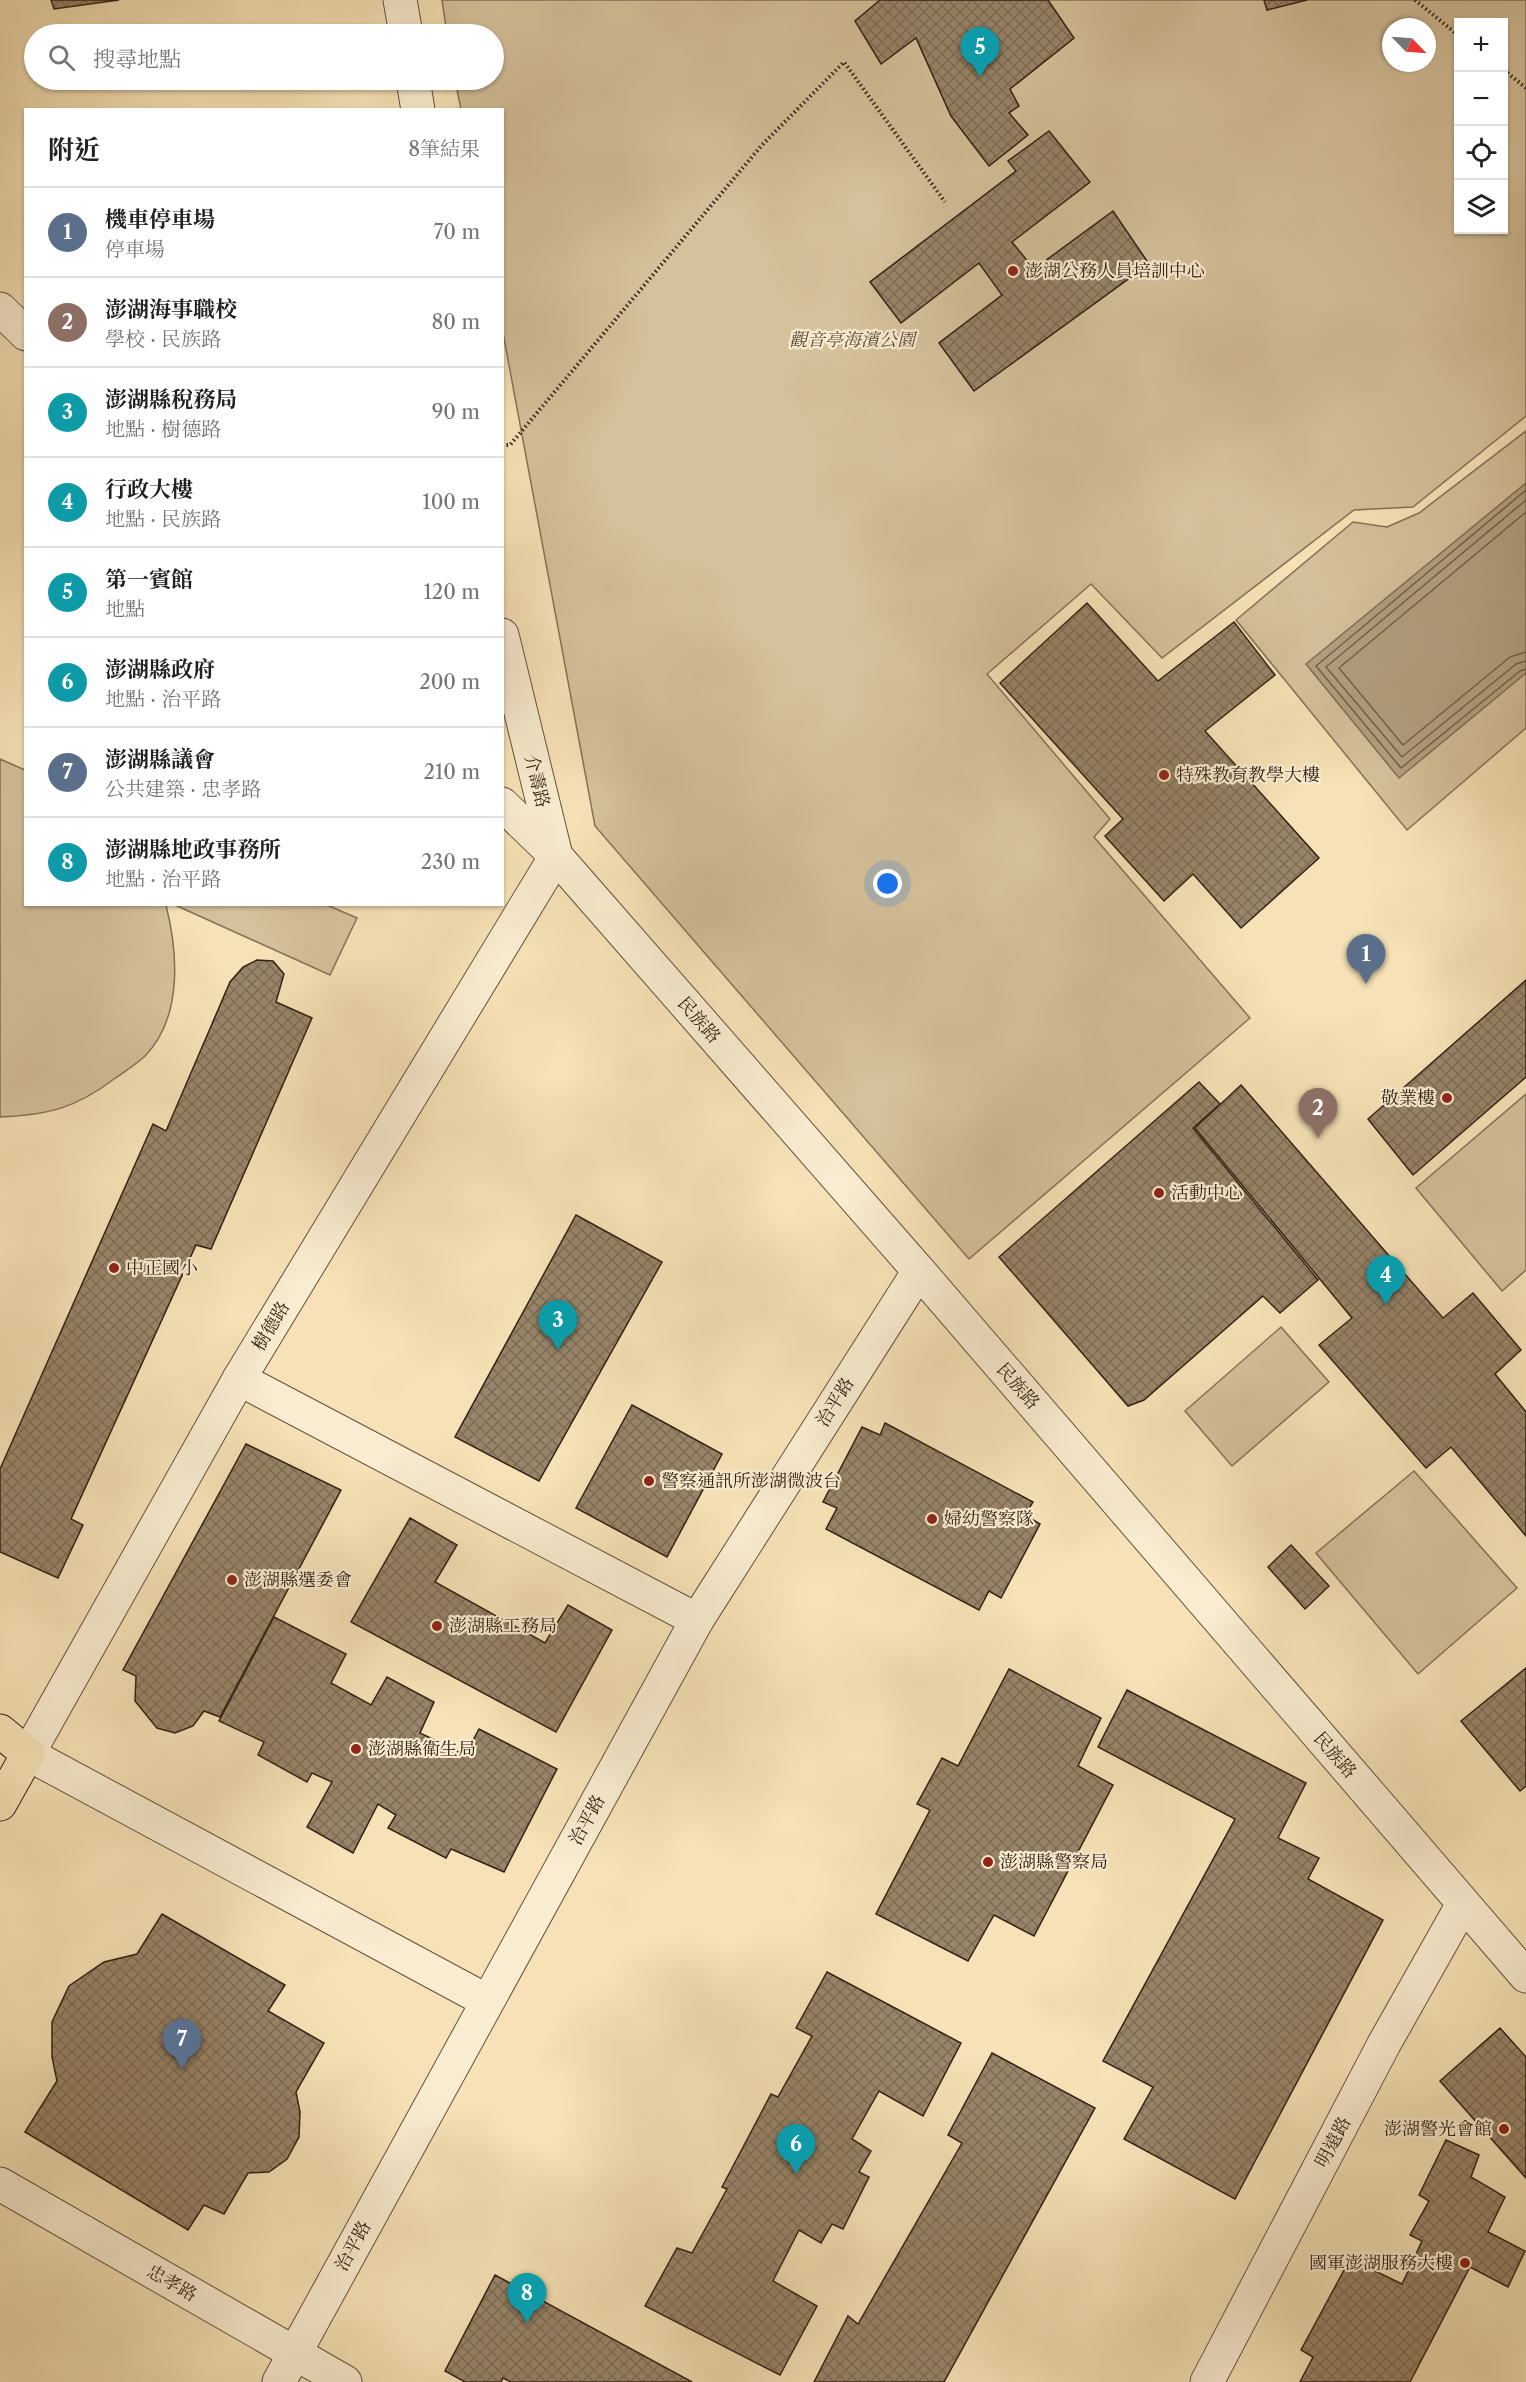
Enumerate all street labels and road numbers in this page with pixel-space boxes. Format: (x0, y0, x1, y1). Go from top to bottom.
street label: 介壽路 (520, 752, 554, 810)
street label: 民族路 (673, 992, 725, 1048)
street label: 樹德路 (248, 1297, 294, 1355)
street label: 民族路 (992, 1358, 1044, 1414)
street label: 治平路 (811, 1373, 859, 1431)
street label: 民族路 (1309, 1727, 1361, 1783)
street label: 治平路 (564, 1791, 610, 1849)
street label: 明遠路 (1311, 2113, 1355, 2171)
street label: 治平路 (330, 2217, 376, 2275)
street label: 忠孝路 (143, 2260, 201, 2306)

